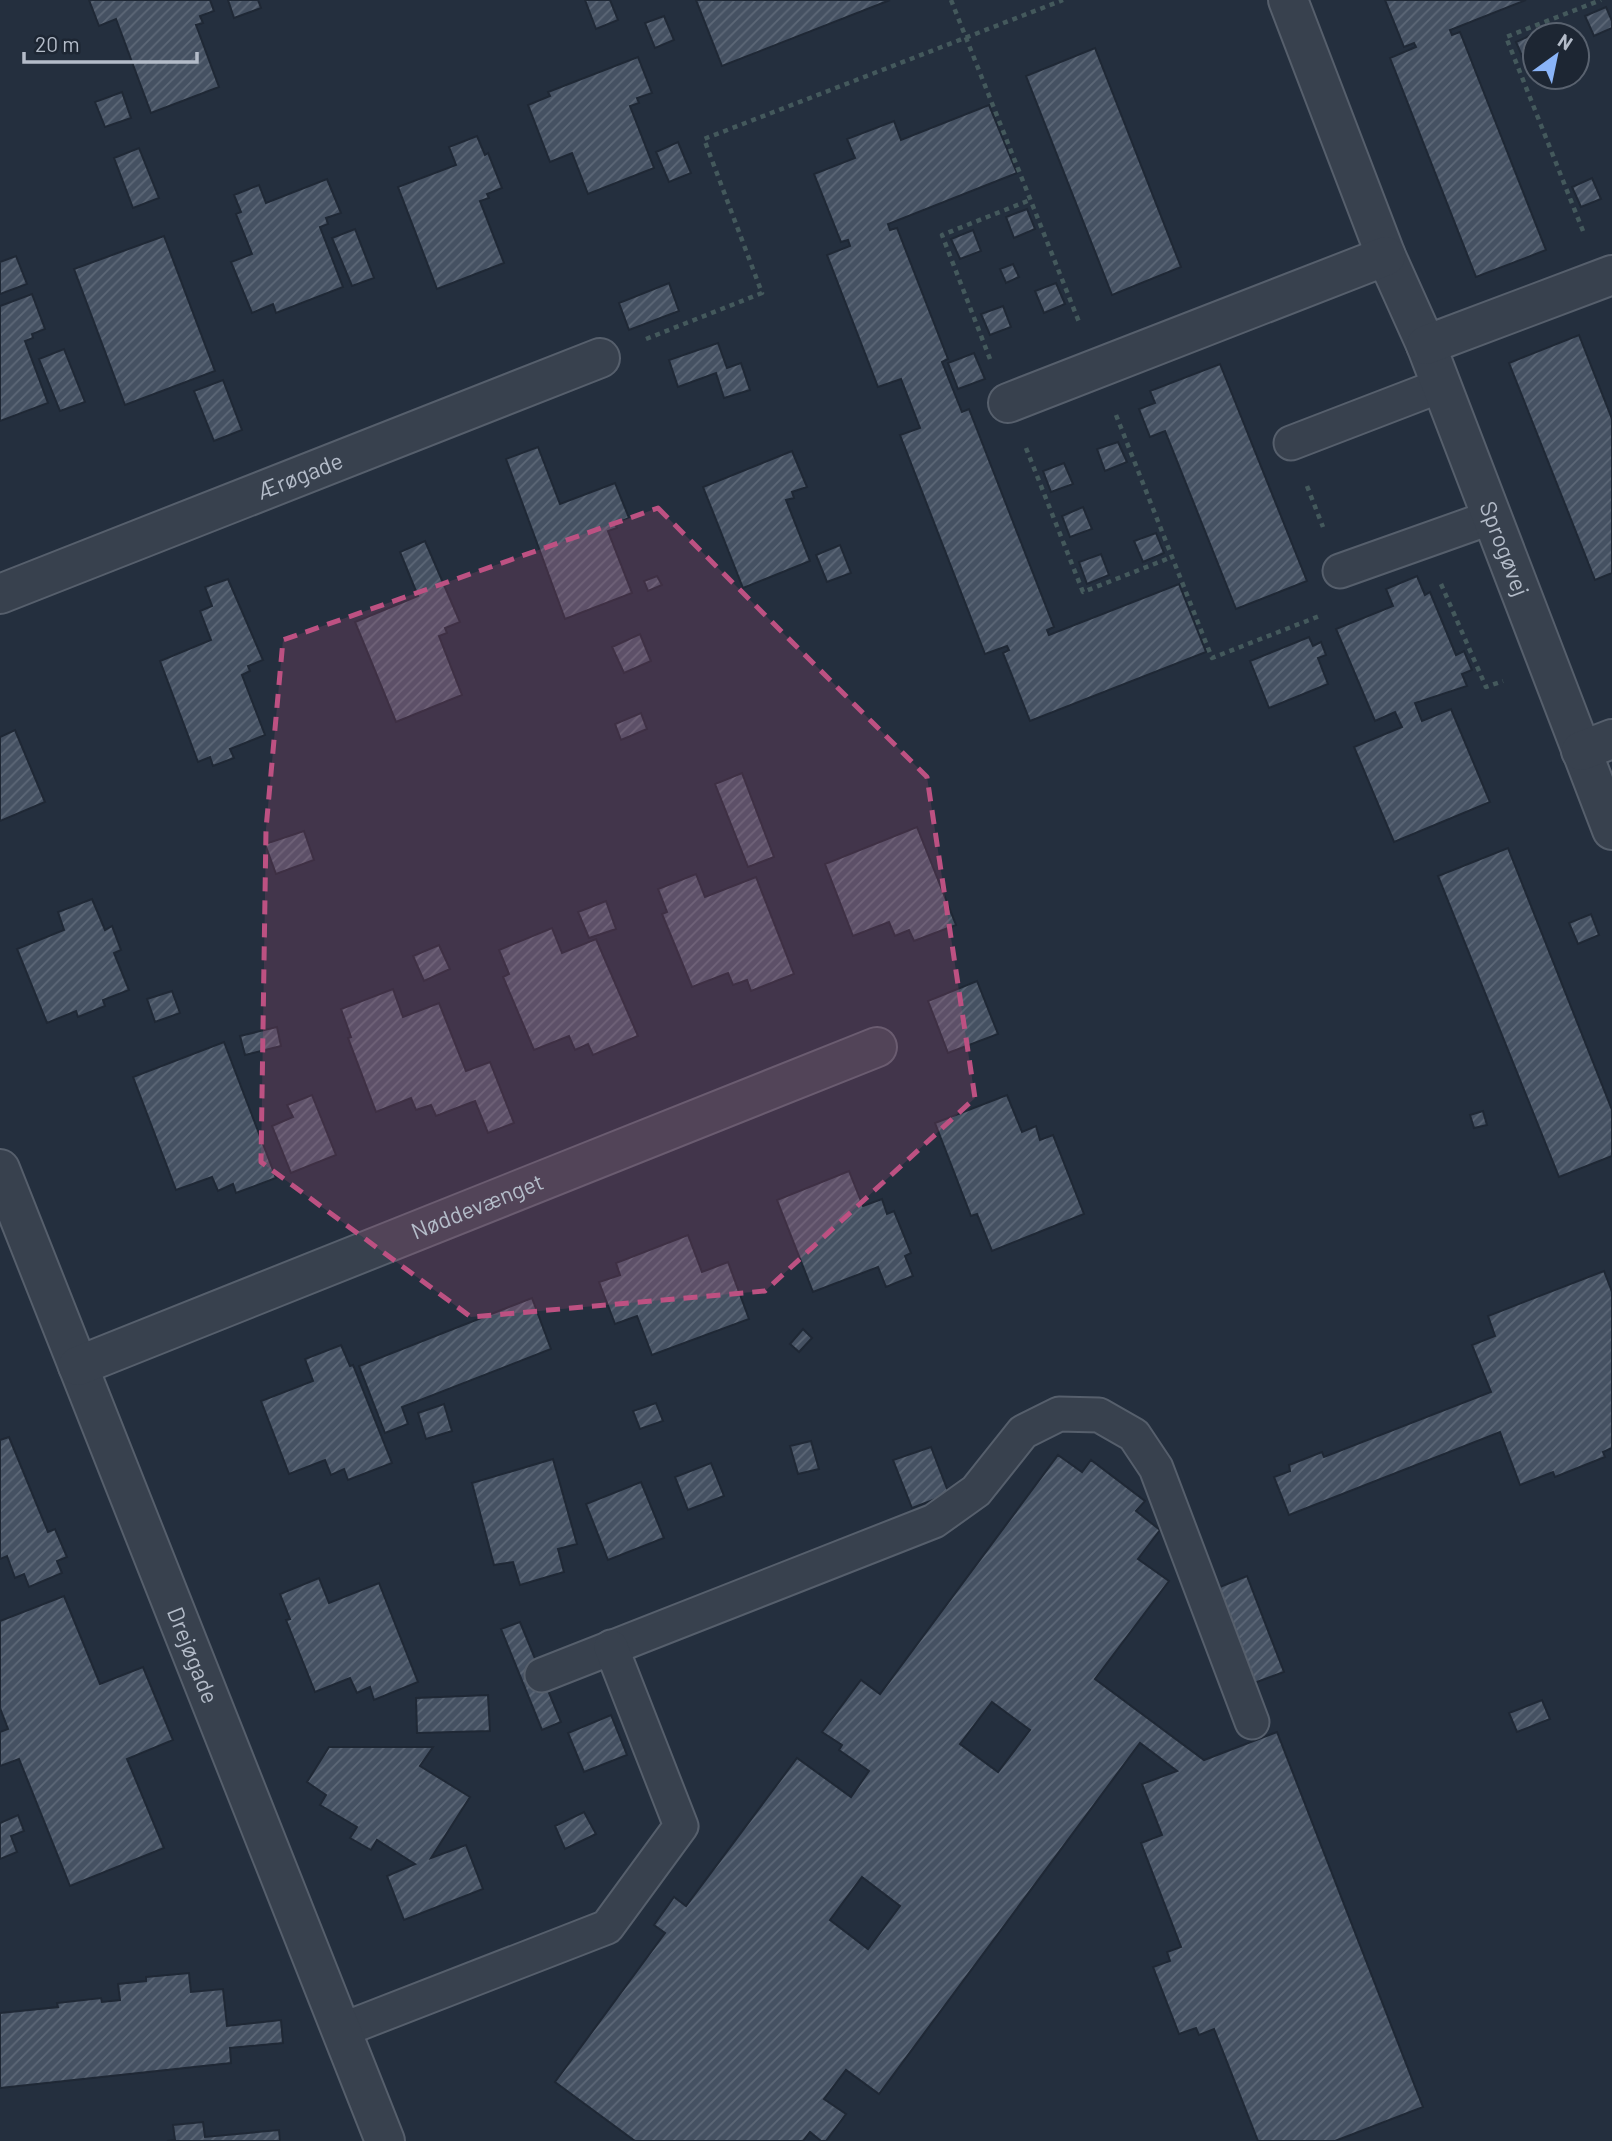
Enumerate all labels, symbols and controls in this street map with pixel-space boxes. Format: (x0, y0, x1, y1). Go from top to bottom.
scale bar (24, 21, 198, 65)
north arrow (1521, 21, 1591, 91)
text: N (1554, 28, 1577, 54)
text: 20 m (35, 31, 80, 56)
street label: Ærøgade (252, 446, 347, 505)
street label: Sprogøvej (1474, 497, 1536, 600)
street label: Nøddevænget (407, 1167, 547, 1245)
street label: Drejøgade (162, 1603, 225, 1707)

